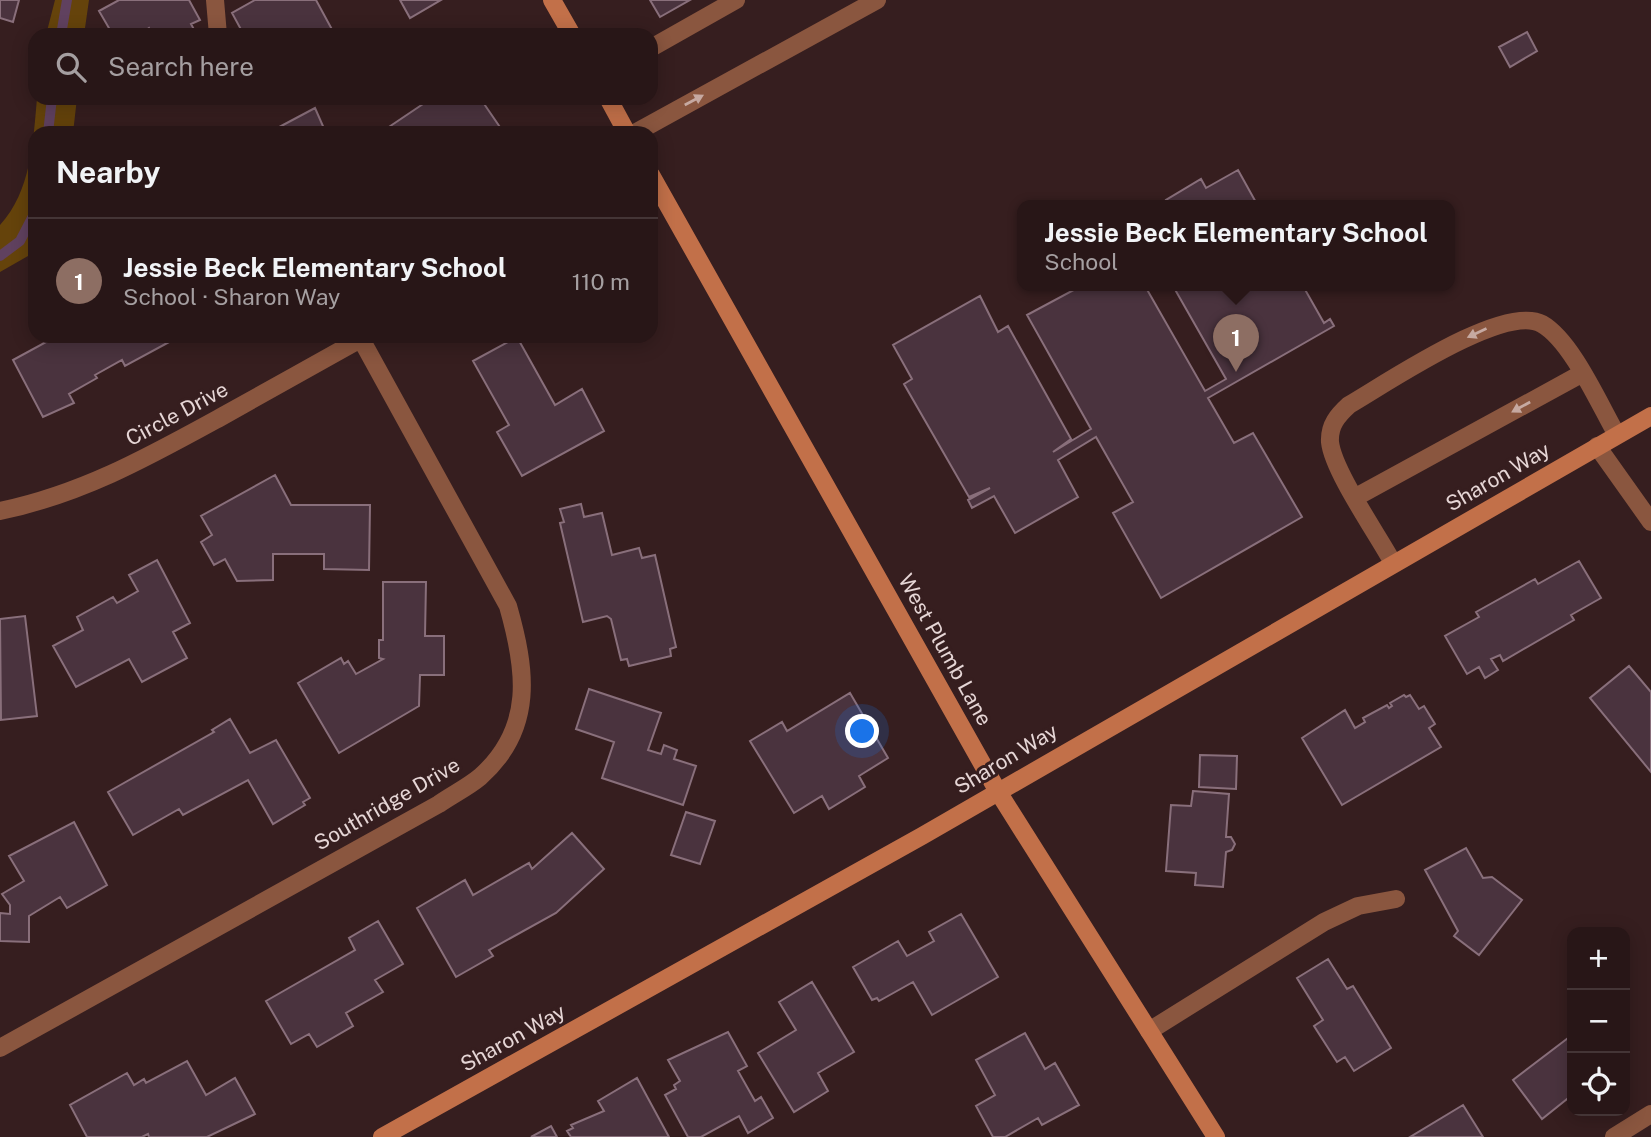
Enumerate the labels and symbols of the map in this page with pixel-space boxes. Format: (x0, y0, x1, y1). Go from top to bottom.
one-way arrow (685, 94, 704, 106)
pin: 1 (1213, 314, 1259, 372)
one-way arrow (1467, 328, 1488, 339)
street label: Circle Drive (121, 376, 232, 451)
one-way arrow (1512, 401, 1531, 413)
street label: Sharon Way (1441, 437, 1554, 516)
street label: West Plumb Lane (893, 570, 997, 730)
your location (845, 714, 879, 748)
street label: Sharon Way (950, 718, 1062, 799)
street label: Southridge Drive (309, 752, 464, 855)
street label: Sharon Way (456, 999, 570, 1077)

